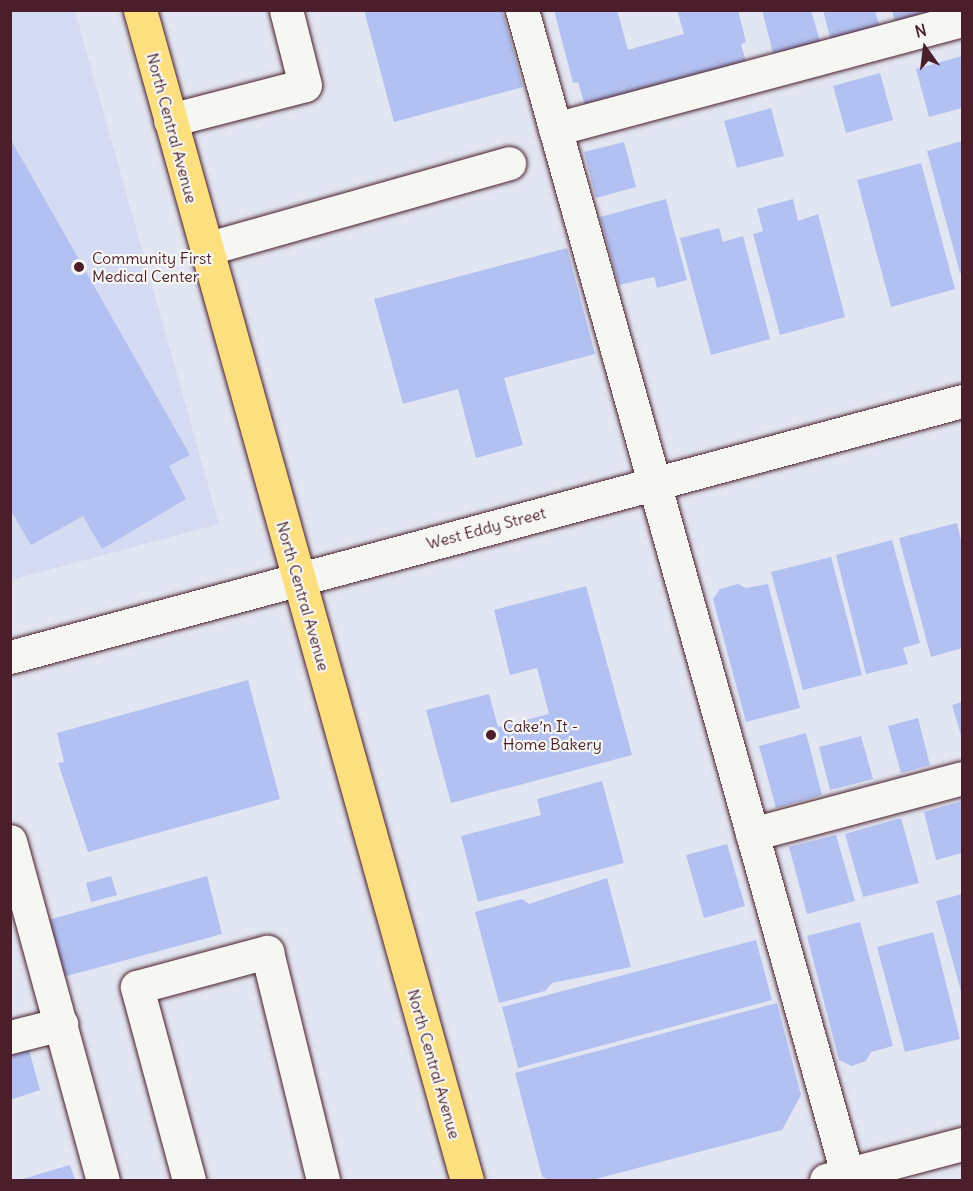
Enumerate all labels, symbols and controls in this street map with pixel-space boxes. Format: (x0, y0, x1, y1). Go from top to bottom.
north arrow (895, 18, 955, 78)
text: N (913, 19, 928, 42)
street label: North Central Avenue (143, 51, 201, 205)
place label: Community First Medical Center (92, 248, 212, 286)
marker: Community First Medical Center (70, 258, 88, 276)
street label: West Eddy Street (424, 503, 548, 553)
street label: North Central Avenue (272, 519, 334, 673)
place label: Cake’n It - Home Bakery (503, 716, 602, 754)
marker: Cake’n It - Home Bakery (484, 728, 498, 742)
street label: North Central Avenue (403, 987, 465, 1141)

